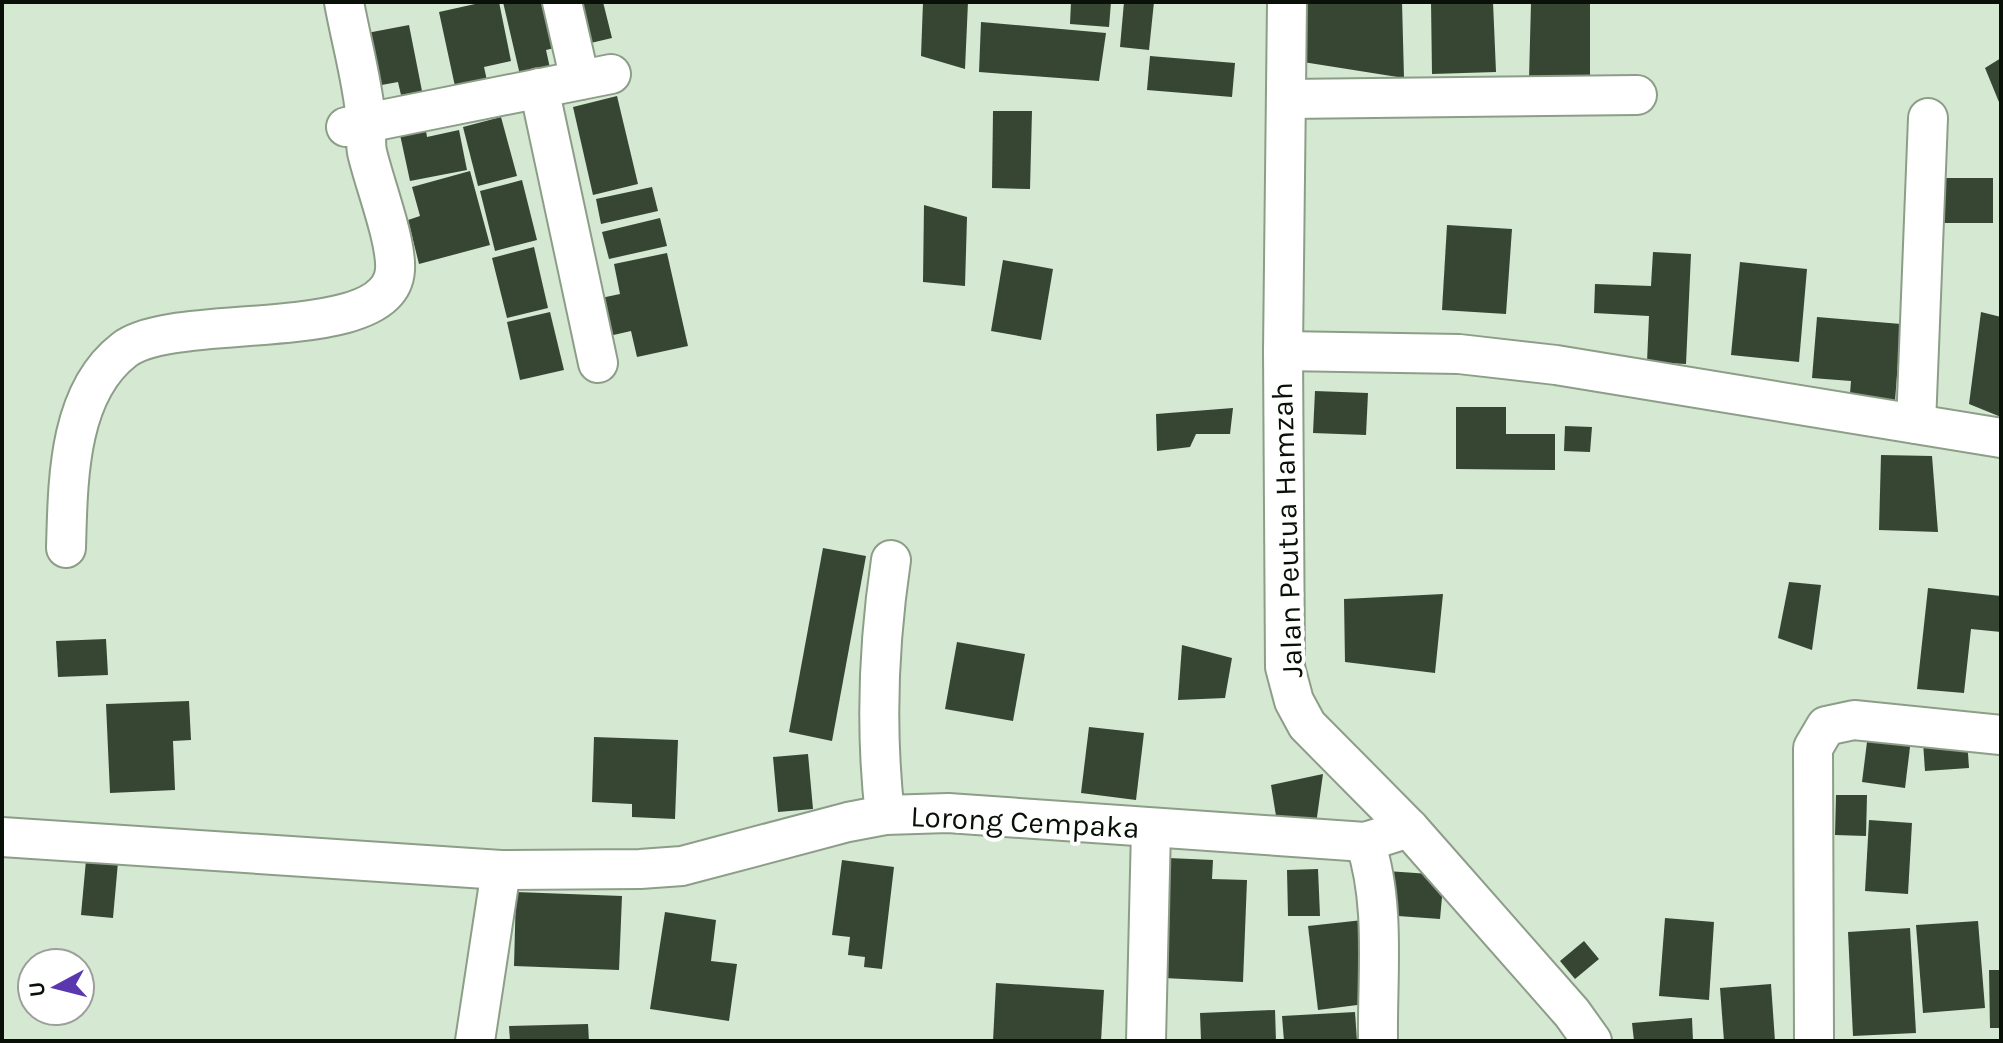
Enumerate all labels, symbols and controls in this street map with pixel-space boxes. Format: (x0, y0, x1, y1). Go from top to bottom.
street label: Jalan Peutua Hamzah (1264, 382, 1310, 678)
street label: Lorong Cempaka (910, 798, 1140, 846)
north arrow (16, 947, 96, 1027)
text: U (23, 980, 51, 998)

